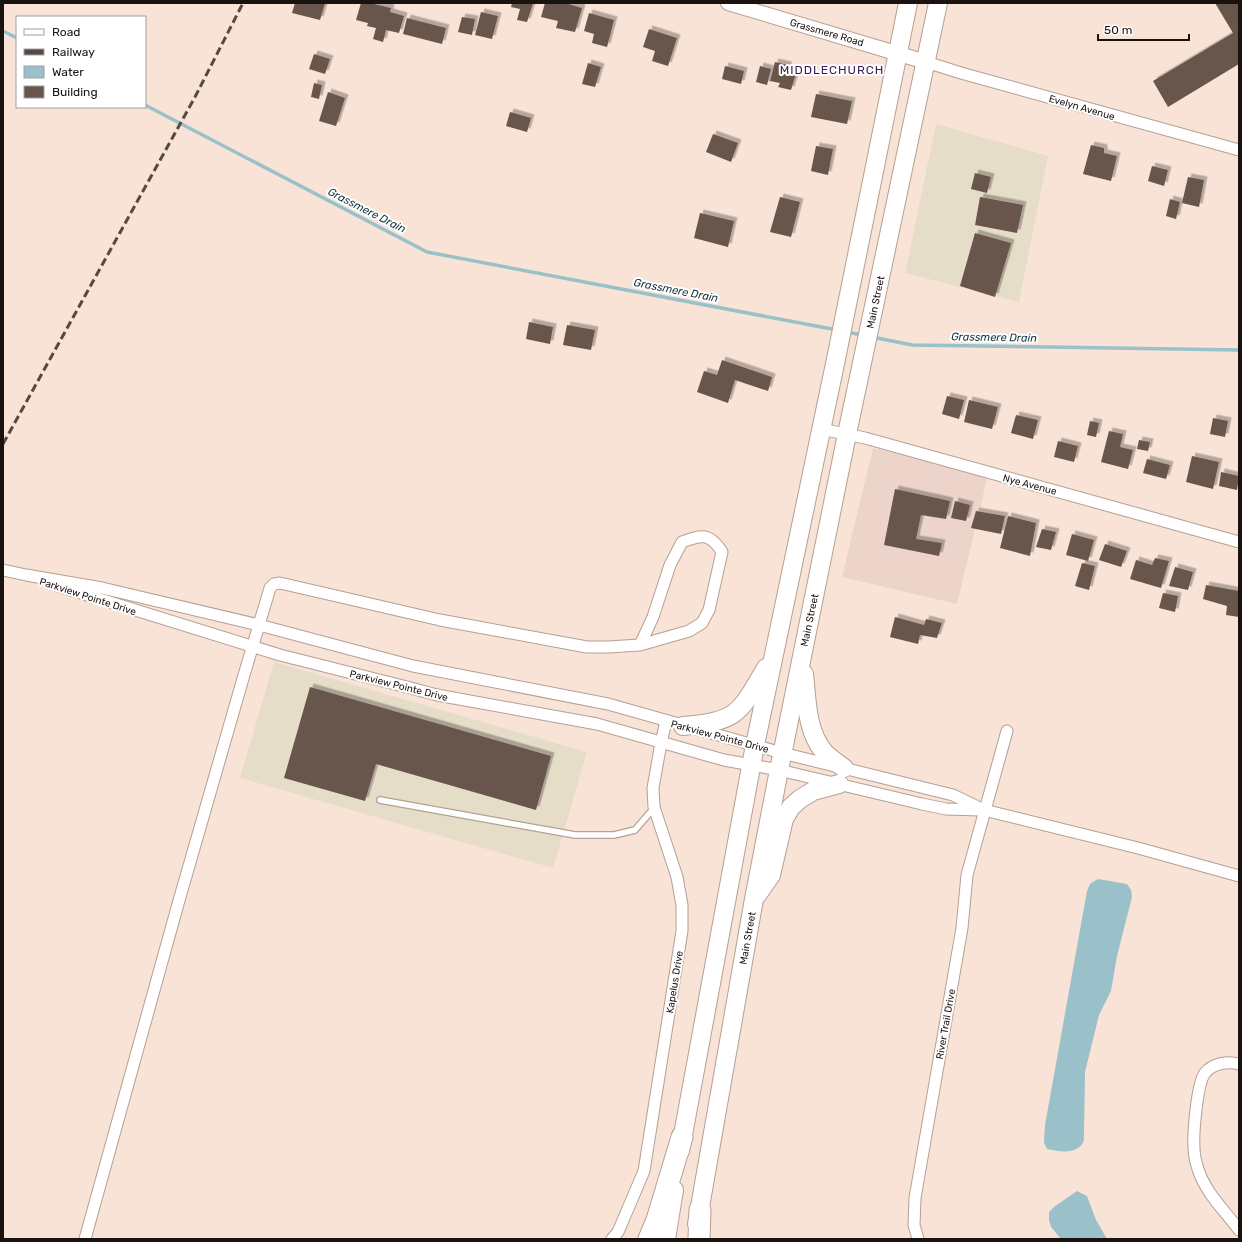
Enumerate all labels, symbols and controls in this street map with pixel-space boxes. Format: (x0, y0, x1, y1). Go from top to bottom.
legend (16, 16, 146, 108)
scale bar (1098, 16, 1189, 42)
street label: Grassmere Road (788, 17, 865, 49)
text: 50 m (1104, 23, 1132, 37)
text: Road (52, 25, 80, 39)
text: Railway (52, 45, 95, 59)
district label: MIDDLECHURCH (780, 63, 884, 77)
text: Water (52, 65, 84, 79)
text: Building (52, 85, 98, 99)
street label: Evelyn Avenue (1047, 93, 1116, 123)
water label: Grassmere Drain (326, 185, 408, 236)
street label: Main Street (865, 275, 887, 330)
water label: Grassmere Drain (633, 276, 720, 305)
water label: Grassmere Drain (951, 330, 1037, 345)
street label: Nye Avenue (1002, 472, 1058, 498)
street label: Parkview Pointe Drive (38, 576, 138, 618)
street label: Main Street (799, 593, 821, 648)
street label: Parkview Pointe Drive (348, 668, 450, 704)
street label: Parkview Pointe Drive (669, 718, 770, 756)
street label: Main Street (737, 911, 759, 965)
street label: Kapelus Drive (664, 950, 686, 1014)
street label: River Trail Drive (934, 988, 958, 1060)

